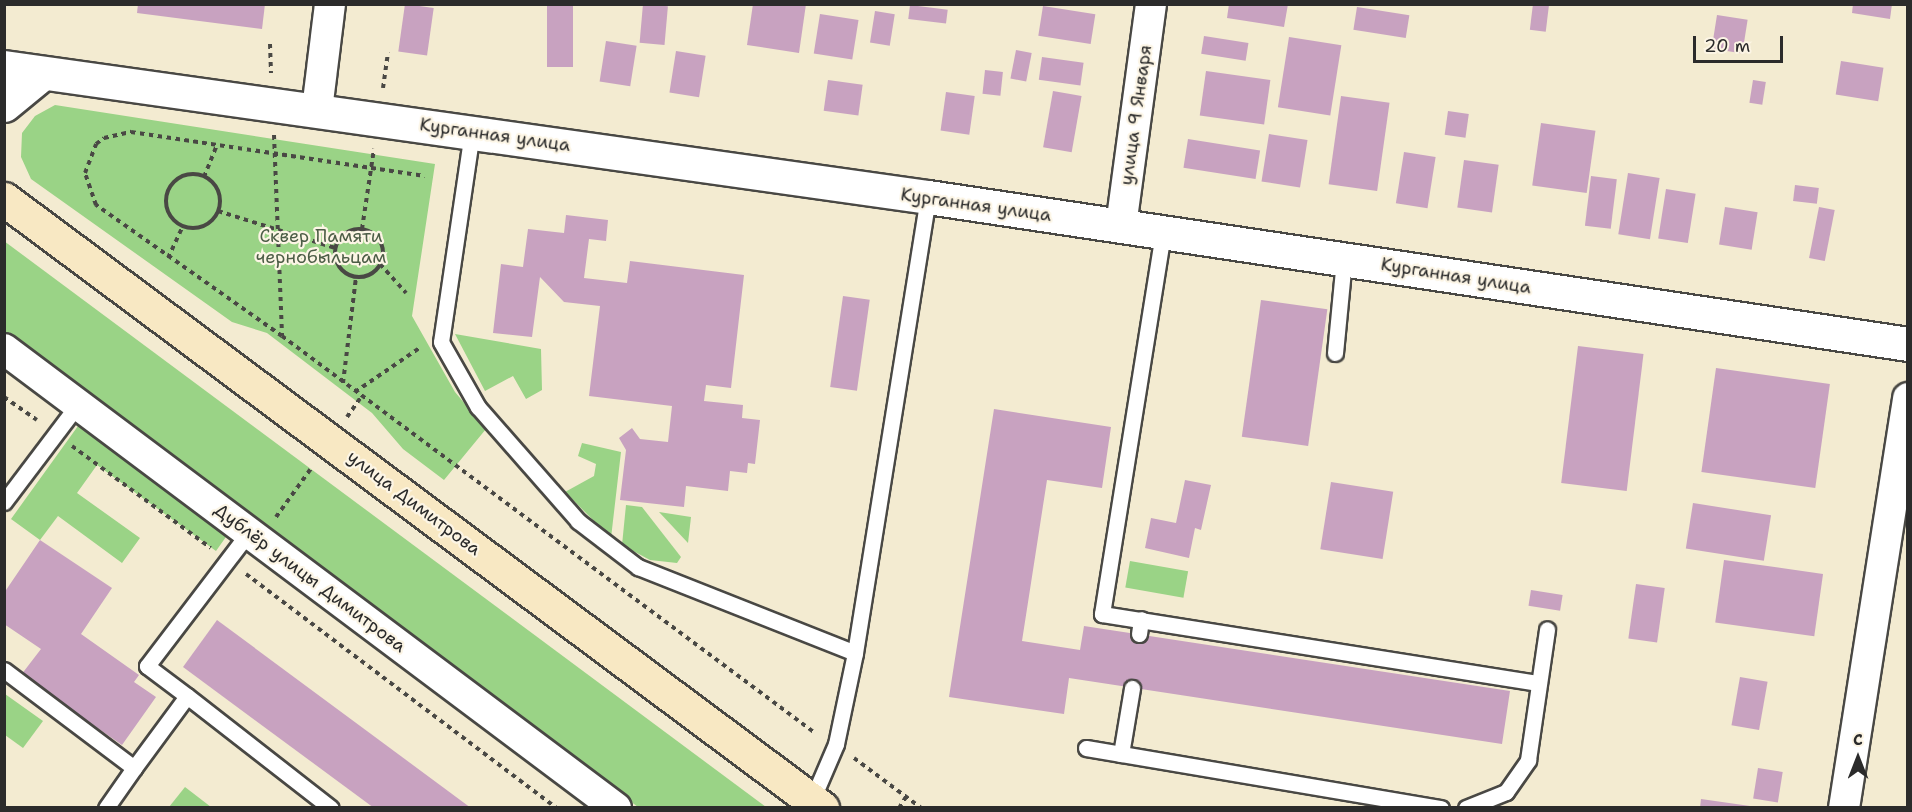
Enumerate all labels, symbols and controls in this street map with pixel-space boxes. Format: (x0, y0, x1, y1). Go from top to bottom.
scale bar (1696, 24, 1786, 62)
text: 20 m (1704, 34, 1750, 58)
street label: улица 9 Января (1115, 43, 1157, 187)
street label: Курганная улица (418, 114, 572, 156)
street label: Курганная улица (899, 184, 1053, 226)
park label: Сквер Памяти чернобыльцам (256, 226, 386, 268)
street label: Курганная улица (1379, 253, 1533, 299)
street label: улица Димитрова (343, 446, 485, 560)
street label: Дублёр улицы Димитрова (210, 499, 410, 657)
north arrow (1828, 728, 1888, 788)
text: С (1853, 729, 1863, 750)

